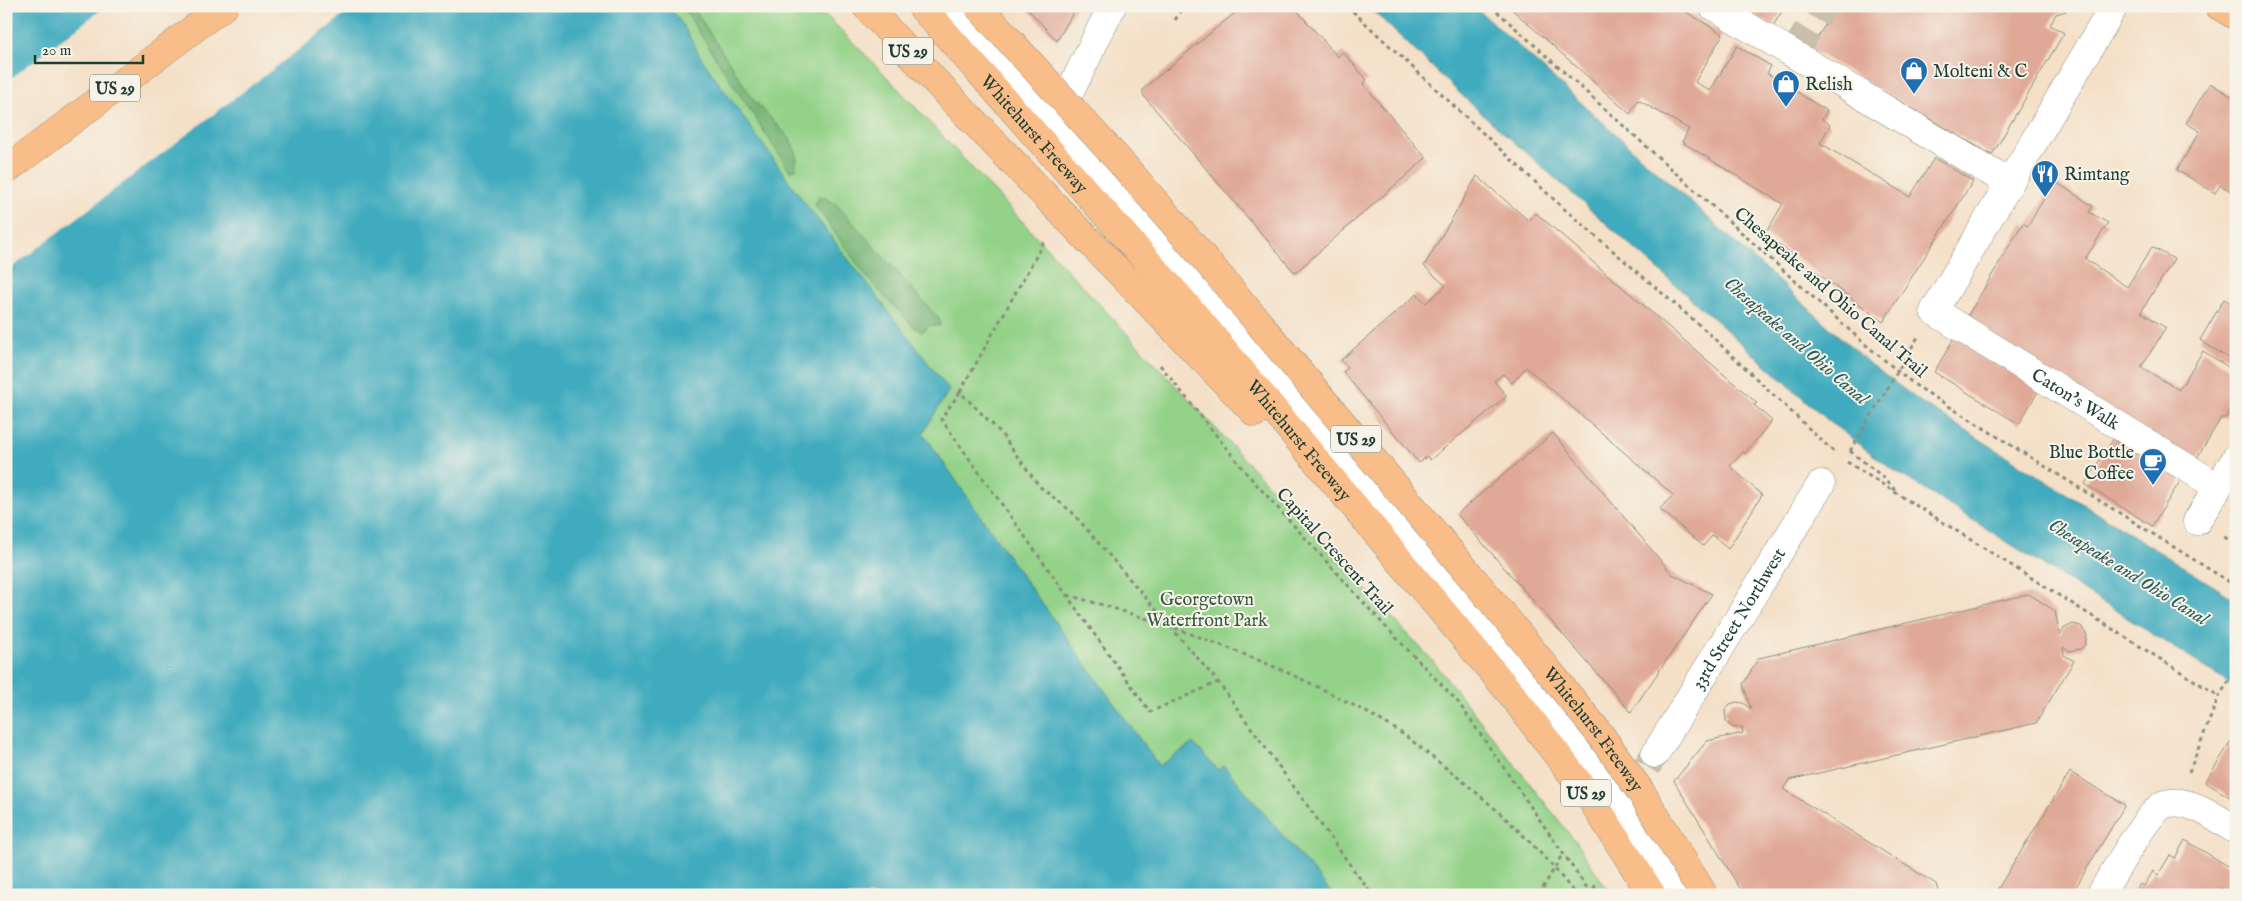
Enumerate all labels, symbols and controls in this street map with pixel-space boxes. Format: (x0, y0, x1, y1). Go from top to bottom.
scale bar (35, 32, 142, 64)
road number: US 29 (883, 37, 933, 64)
text: 20 m (42, 41, 72, 60)
shop icon: Molteni & C (1899, 56, 1929, 95)
place label: Molteni & C (1933, 61, 2028, 84)
shop icon: Relish (1771, 69, 1801, 108)
street label: Whitehurst Freeway (975, 71, 1092, 199)
place label: Relish (1805, 74, 1853, 97)
road number: US 29 (90, 75, 140, 102)
restaurant icon: Rimtang (2030, 159, 2060, 198)
place label: Rimtang (2064, 164, 2130, 187)
street label: Chesapeake and Ohio Canal Trail (1730, 202, 1932, 382)
water label: Chesapeake and Ohio Canal (1720, 271, 1874, 409)
street label: Caton's Walk (2027, 364, 2124, 436)
street label: Whitehurst Freeway (1241, 376, 1355, 507)
road number: US 29 (1331, 426, 1381, 452)
place label: Blue Bottle Coffee (2049, 442, 2134, 486)
cafe icon: Blue Bottle Coffee (2138, 447, 2168, 486)
street label: Capital Crescent Trail (1271, 484, 1397, 620)
water label: Chesapeake and Ohio Canal (2044, 514, 2213, 632)
street label: 33rd Street Northwest (1687, 544, 1792, 694)
park label: Georgetown Waterfront Park (1146, 589, 1268, 633)
street label: Whitehurst Freeway (1537, 663, 1647, 797)
road number: US 29 (1561, 780, 1611, 806)

